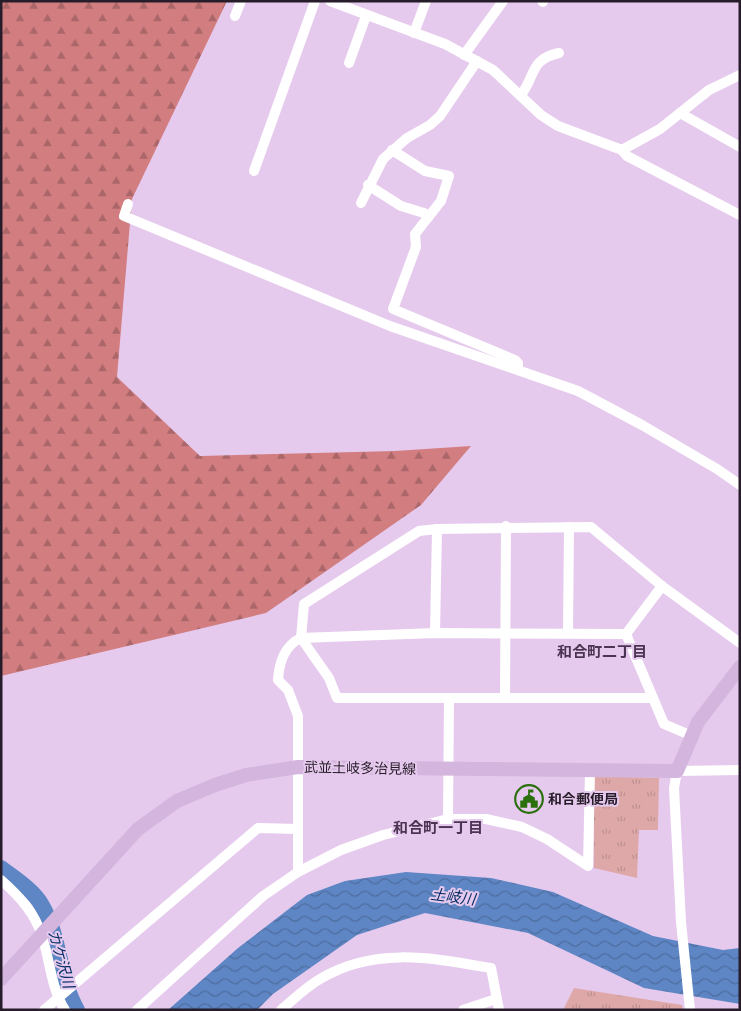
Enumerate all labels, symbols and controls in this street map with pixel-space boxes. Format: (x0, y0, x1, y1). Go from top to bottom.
district label: 和合町二丁目 (557, 643, 647, 660)
street label: 武並土岐多治見線 (304, 759, 416, 777)
public building icon: 和合郵便局 (514, 784, 544, 814)
place label: 和合郵便局 (548, 791, 618, 807)
district label: 和合町一丁目 (393, 819, 483, 836)
water label: 土岐川 (430, 885, 478, 908)
water label: カケ沢川 (45, 928, 78, 992)

